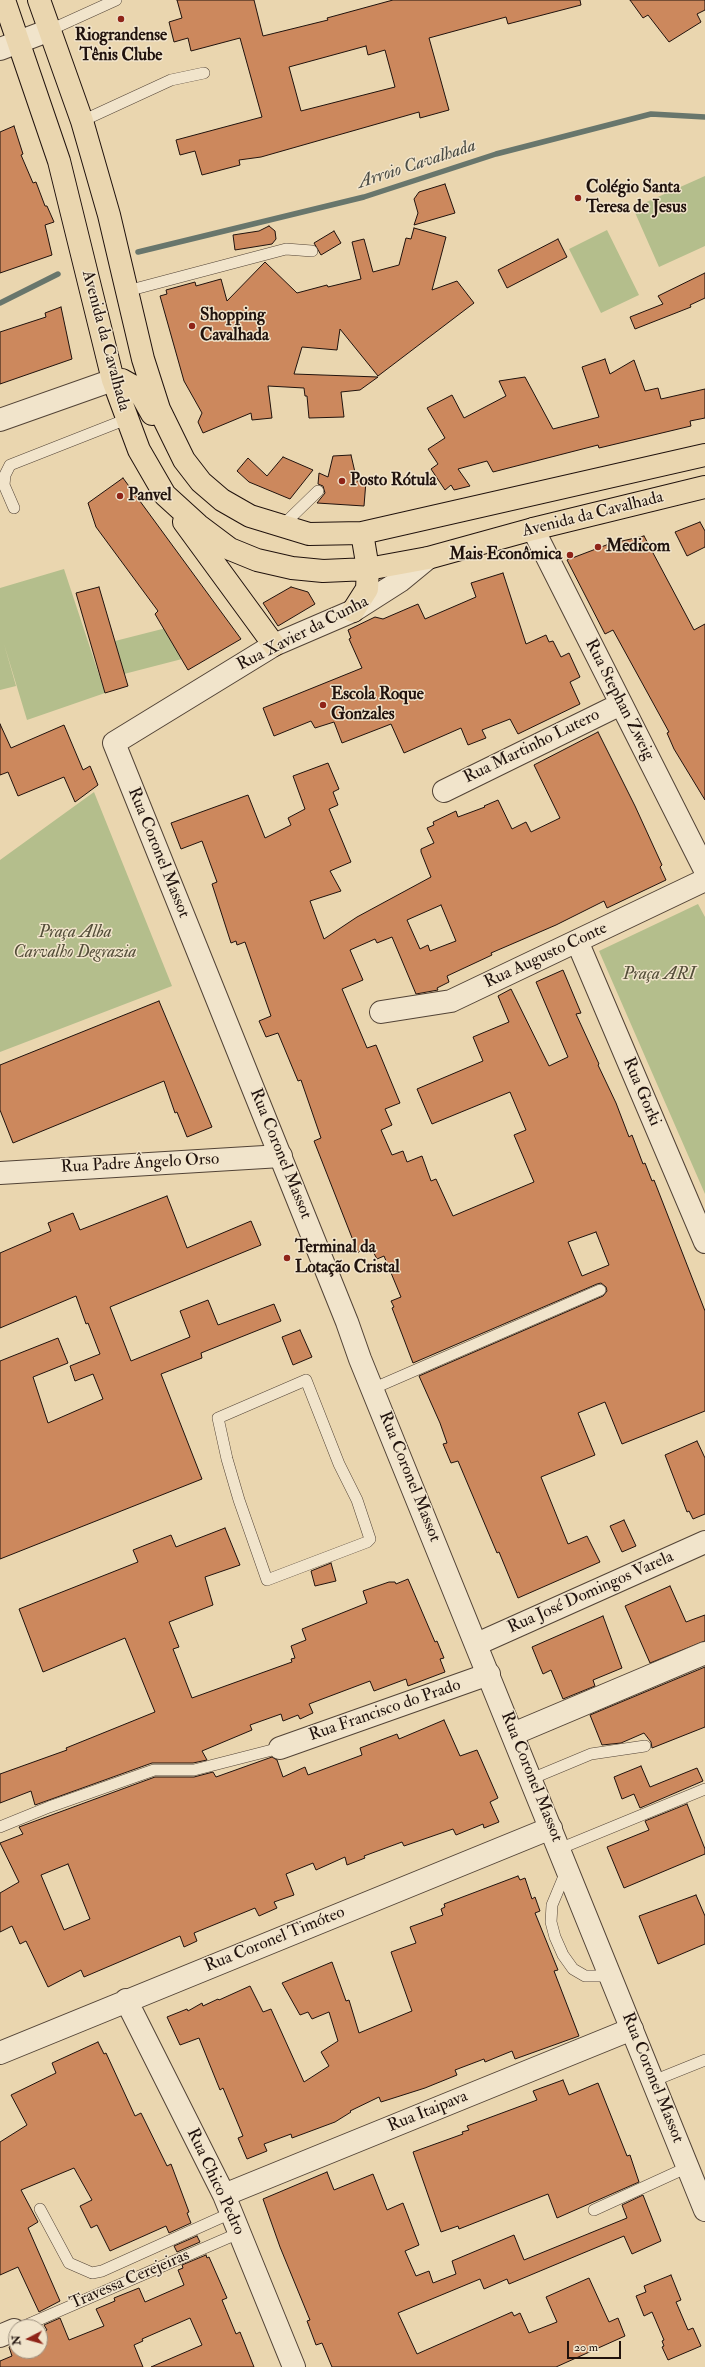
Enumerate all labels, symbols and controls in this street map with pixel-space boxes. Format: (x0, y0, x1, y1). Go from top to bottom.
marker: Riograndense Tênis Clube (116, 14, 126, 24)
place label: Riograndense Tênis Clube (75, 26, 167, 66)
water label: Arroio Cavalhada (355, 136, 479, 194)
place label: Colégio Santa Teresa de Jesus (586, 178, 687, 218)
marker: Colégio Santa Teresa de Jesus (573, 193, 583, 203)
street label: Avenida da Cavalhada (76, 268, 134, 414)
place label: Shopping Cavalhada (200, 306, 269, 346)
marker: Shopping Cavalhada (187, 321, 197, 331)
place label: Posto Rótula (350, 471, 437, 491)
marker: Posto Rótula (337, 476, 347, 486)
place label: Panvel (128, 486, 172, 506)
street label: Avenida da Cavalhada (520, 488, 666, 542)
marker: Panvel (115, 491, 125, 501)
place label: Medicom (606, 537, 670, 557)
marker: Medicom (593, 542, 603, 552)
place label: Mais Econômica (449, 545, 562, 565)
marker: Mais Econômica (565, 550, 575, 560)
street label: Rua Xavier da Cunha (234, 592, 372, 676)
street label: Rua Stephan Zweig (580, 636, 658, 764)
place label: Escola Roque Gonzales (331, 685, 424, 725)
marker: Escola Roque Gonzales (318, 700, 328, 710)
street label: Rua Martinho Lutero (461, 705, 603, 789)
street label: Rua Coronel Massot (123, 785, 193, 921)
street label: Rua Augusto Conte (481, 919, 611, 993)
park label: Praça Alba Carvalho Degrazia (14, 923, 136, 963)
park label: Praça ARI (623, 965, 695, 985)
street label: Rua Gorki (617, 1055, 665, 1129)
street label: Rua Coronel Massot (245, 1086, 315, 1222)
street label: Rua Padre Ângelo Orso (60, 1150, 220, 1178)
place label: Terminal da Lotação Cristal (295, 1238, 400, 1278)
marker: Terminal da Lotação Cristal (282, 1253, 292, 1263)
street label: Rua Coronel Massot (374, 1409, 444, 1545)
street label: Rua José Domingos Varela (505, 1547, 677, 1639)
street label: Rua Francisco do Prado (306, 1675, 464, 1747)
street label: Rua Coronel Massot (496, 1709, 566, 1845)
street label: Rua Coronel Timóteo (202, 1903, 348, 1977)
street label: Rua Coronel Massot (617, 2010, 687, 2146)
street label: Rua Itaipava (385, 2087, 471, 2137)
street label: Rua Chico Pedro (181, 2126, 249, 2238)
street label: Travessa Cerejeiras (67, 2246, 193, 2314)
north arrow (8, 2319, 48, 2359)
scale bar (569, 2333, 623, 2359)
text: N (10, 2335, 24, 2346)
text: 20 m (574, 2340, 598, 2355)

